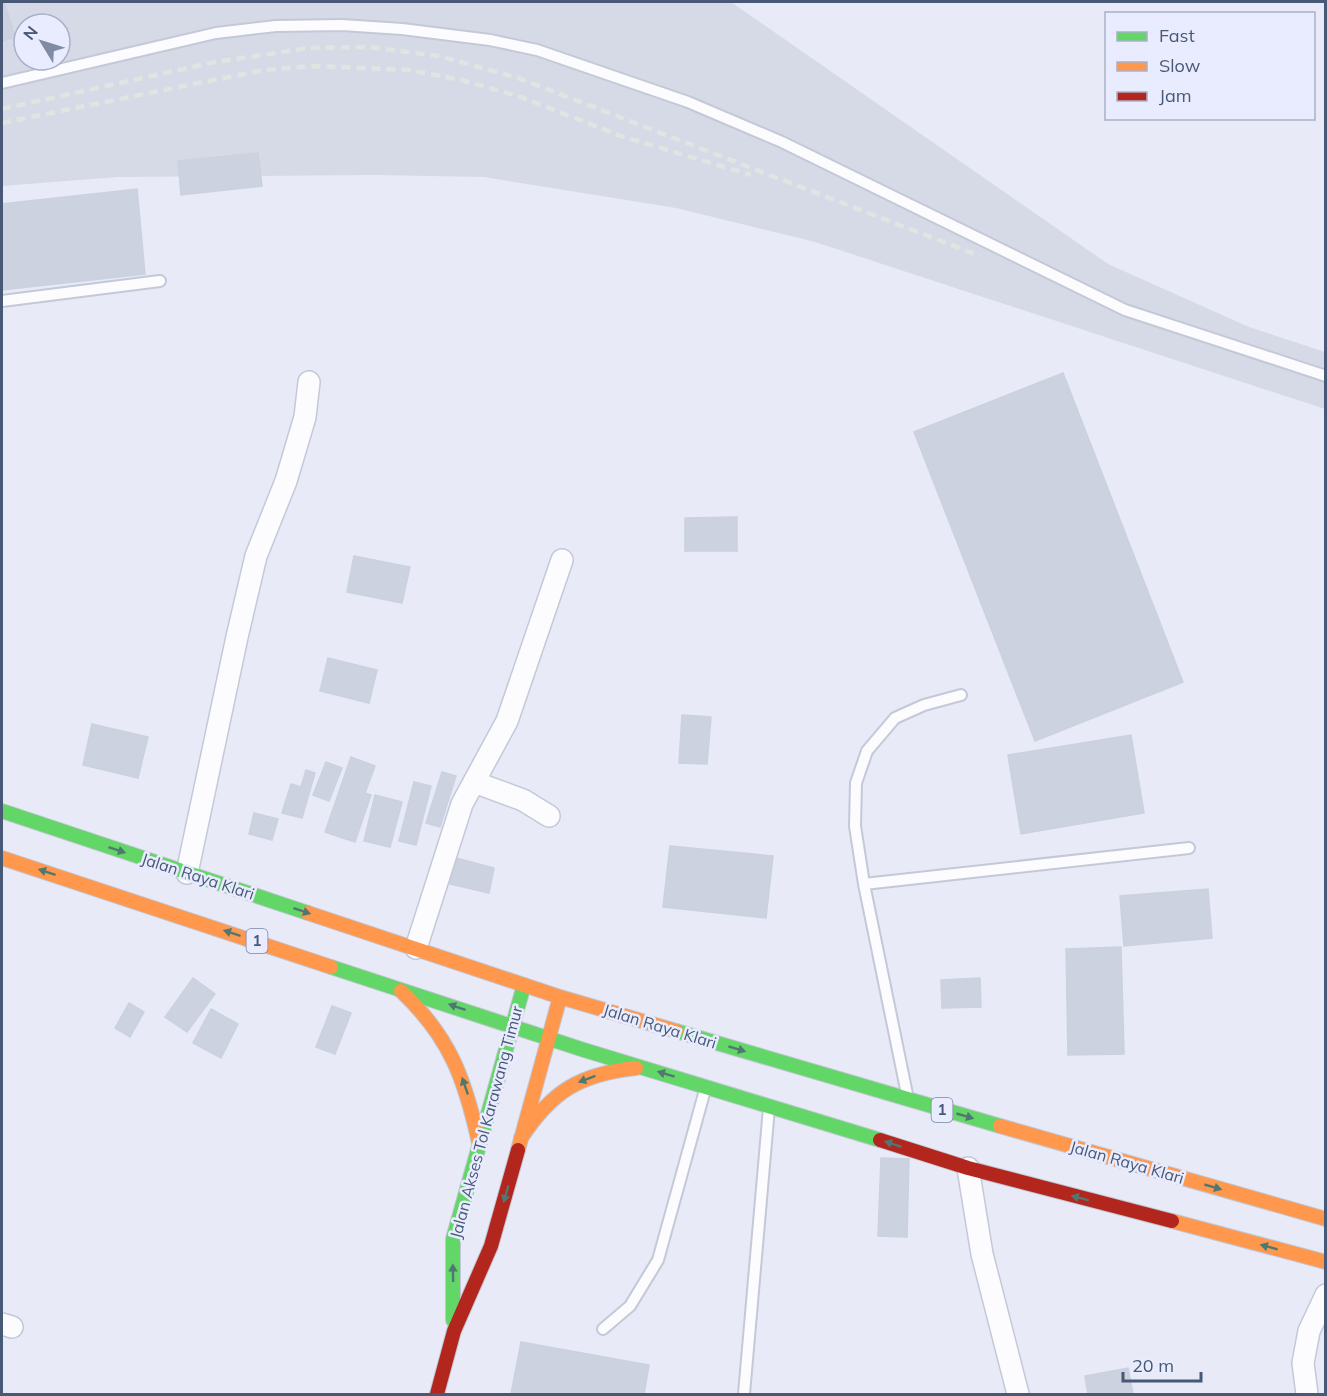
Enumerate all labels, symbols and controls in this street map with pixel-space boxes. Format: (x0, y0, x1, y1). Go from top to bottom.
north arrow (12, 12, 72, 72)
legend (1105, 12, 1315, 120)
text: N (19, 22, 42, 44)
text: Fast (1159, 24, 1195, 47)
text: Slow (1159, 54, 1201, 77)
text: Jam (1159, 84, 1192, 107)
one-way arrow (108, 845, 126, 855)
street label: Jalan Raya Klari (139, 848, 257, 904)
one-way arrow (38, 867, 56, 877)
one-way arrow (293, 907, 311, 916)
one-way arrow (223, 928, 241, 937)
road number: 1 (246, 929, 268, 953)
street label: Jalan Raya Klari (601, 999, 719, 1053)
one-way arrow (448, 1002, 466, 1011)
street label: Jalan Akses Tol Karawang Timur (445, 1003, 527, 1241)
one-way arrow (728, 1045, 746, 1054)
one-way arrow (657, 1069, 675, 1078)
one-way arrow (578, 1075, 596, 1084)
one-way arrow (460, 1077, 469, 1095)
road number: 1 (932, 1098, 952, 1122)
one-way arrow (956, 1112, 974, 1121)
street label: Jalan Raya Klari (1068, 1136, 1186, 1188)
one-way arrow (884, 1139, 902, 1148)
one-way arrow (1204, 1183, 1222, 1192)
one-way arrow (500, 1185, 510, 1203)
one-way arrow (1071, 1192, 1089, 1202)
one-way arrow (1260, 1242, 1278, 1252)
one-way arrow (448, 1263, 458, 1282)
scale bar (1123, 1345, 1201, 1383)
text: 20 m (1132, 1354, 1174, 1377)

